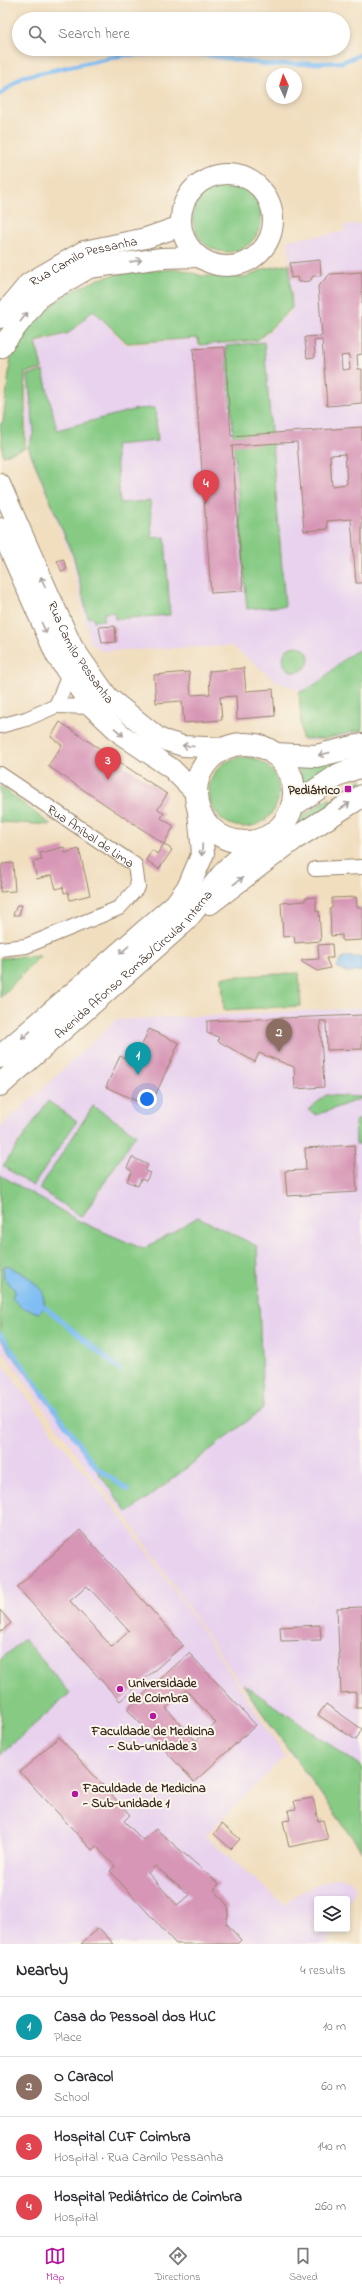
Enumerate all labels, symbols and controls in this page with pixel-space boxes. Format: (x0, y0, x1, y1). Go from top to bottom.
search box (12, 12, 350, 56)
icon: search (26, 23, 48, 45)
text: Search here (58, 23, 130, 45)
north arrow (266, 68, 302, 104)
street label: Rua Camilo Pessanha (26, 232, 139, 292)
one-way arrow (129, 257, 142, 265)
one-way arrow (19, 312, 28, 323)
pin: 4 (193, 470, 219, 503)
one-way arrow (39, 577, 47, 589)
street label: Rua Camilo Pessanha (42, 599, 117, 709)
one-way arrow (41, 621, 48, 633)
one-way arrow (114, 728, 125, 737)
one-way arrow (182, 742, 195, 749)
pin: 3 (95, 747, 121, 780)
one-way arrow (318, 751, 331, 758)
place label: Pediátrico (288, 781, 340, 800)
marker: Pediátrico (343, 784, 353, 794)
street label: Rua Aníbal de Lima (43, 800, 138, 873)
one-way arrow (339, 802, 351, 810)
one-way arrow (198, 844, 205, 857)
one-way arrow (233, 877, 244, 885)
street label: Avenida Afonso Romão/Circular Interna (51, 886, 217, 1044)
one-way arrow (118, 945, 129, 954)
pin: 2 (266, 1019, 292, 1052)
one-way arrow (21, 1030, 31, 1039)
pin: 1 (125, 1042, 151, 1075)
your location (137, 1089, 157, 1109)
place label: Universidade de Coimbra (128, 1674, 198, 1708)
marker: Universidade de Coimbra (115, 1684, 125, 1694)
marker: Faculdade de Medicina - Sub-unidade 3 (148, 1711, 158, 1721)
place label: Faculdade de Medicina - Sub-unidade 3 (91, 1722, 214, 1756)
place label: Faculdade de Medicina - Sub-unidade 1 (82, 1779, 206, 1813)
marker: Faculdade de Medicina - Sub-unidade 1 (70, 1789, 80, 1799)
map controls (314, 1896, 350, 1932)
button: layers (314, 1896, 350, 1932)
text: Nearby (16, 1958, 68, 1983)
text: 4 results (300, 1961, 346, 1980)
text: Casa do Pessoal dos HUC (54, 2006, 216, 2028)
text: 1 (27, 2017, 31, 2036)
text: 10 m (323, 2017, 346, 2036)
text: Place (54, 2028, 82, 2047)
text: O Caracol (54, 2066, 113, 2088)
text: 2 (26, 2077, 32, 2096)
text: 60 m (321, 2077, 346, 2096)
text: School (54, 2088, 90, 2107)
text: Hospital CUF Coimbra (54, 2126, 191, 2148)
text: 3 (26, 2137, 32, 2156)
text: 140 m (318, 2137, 346, 2156)
text: Hospital · Rua Camilo Pessanha (54, 2148, 223, 2167)
text: Hospital Pediátrico de Coimbra (54, 2186, 242, 2208)
text: 4 (26, 2197, 32, 2216)
text: 260 m (315, 2197, 346, 2216)
text: Hospital (54, 2208, 98, 2227)
tab: Map (44, 2245, 66, 2285)
tab: Directions (155, 2245, 201, 2285)
tab: Saved (289, 2245, 318, 2285)

